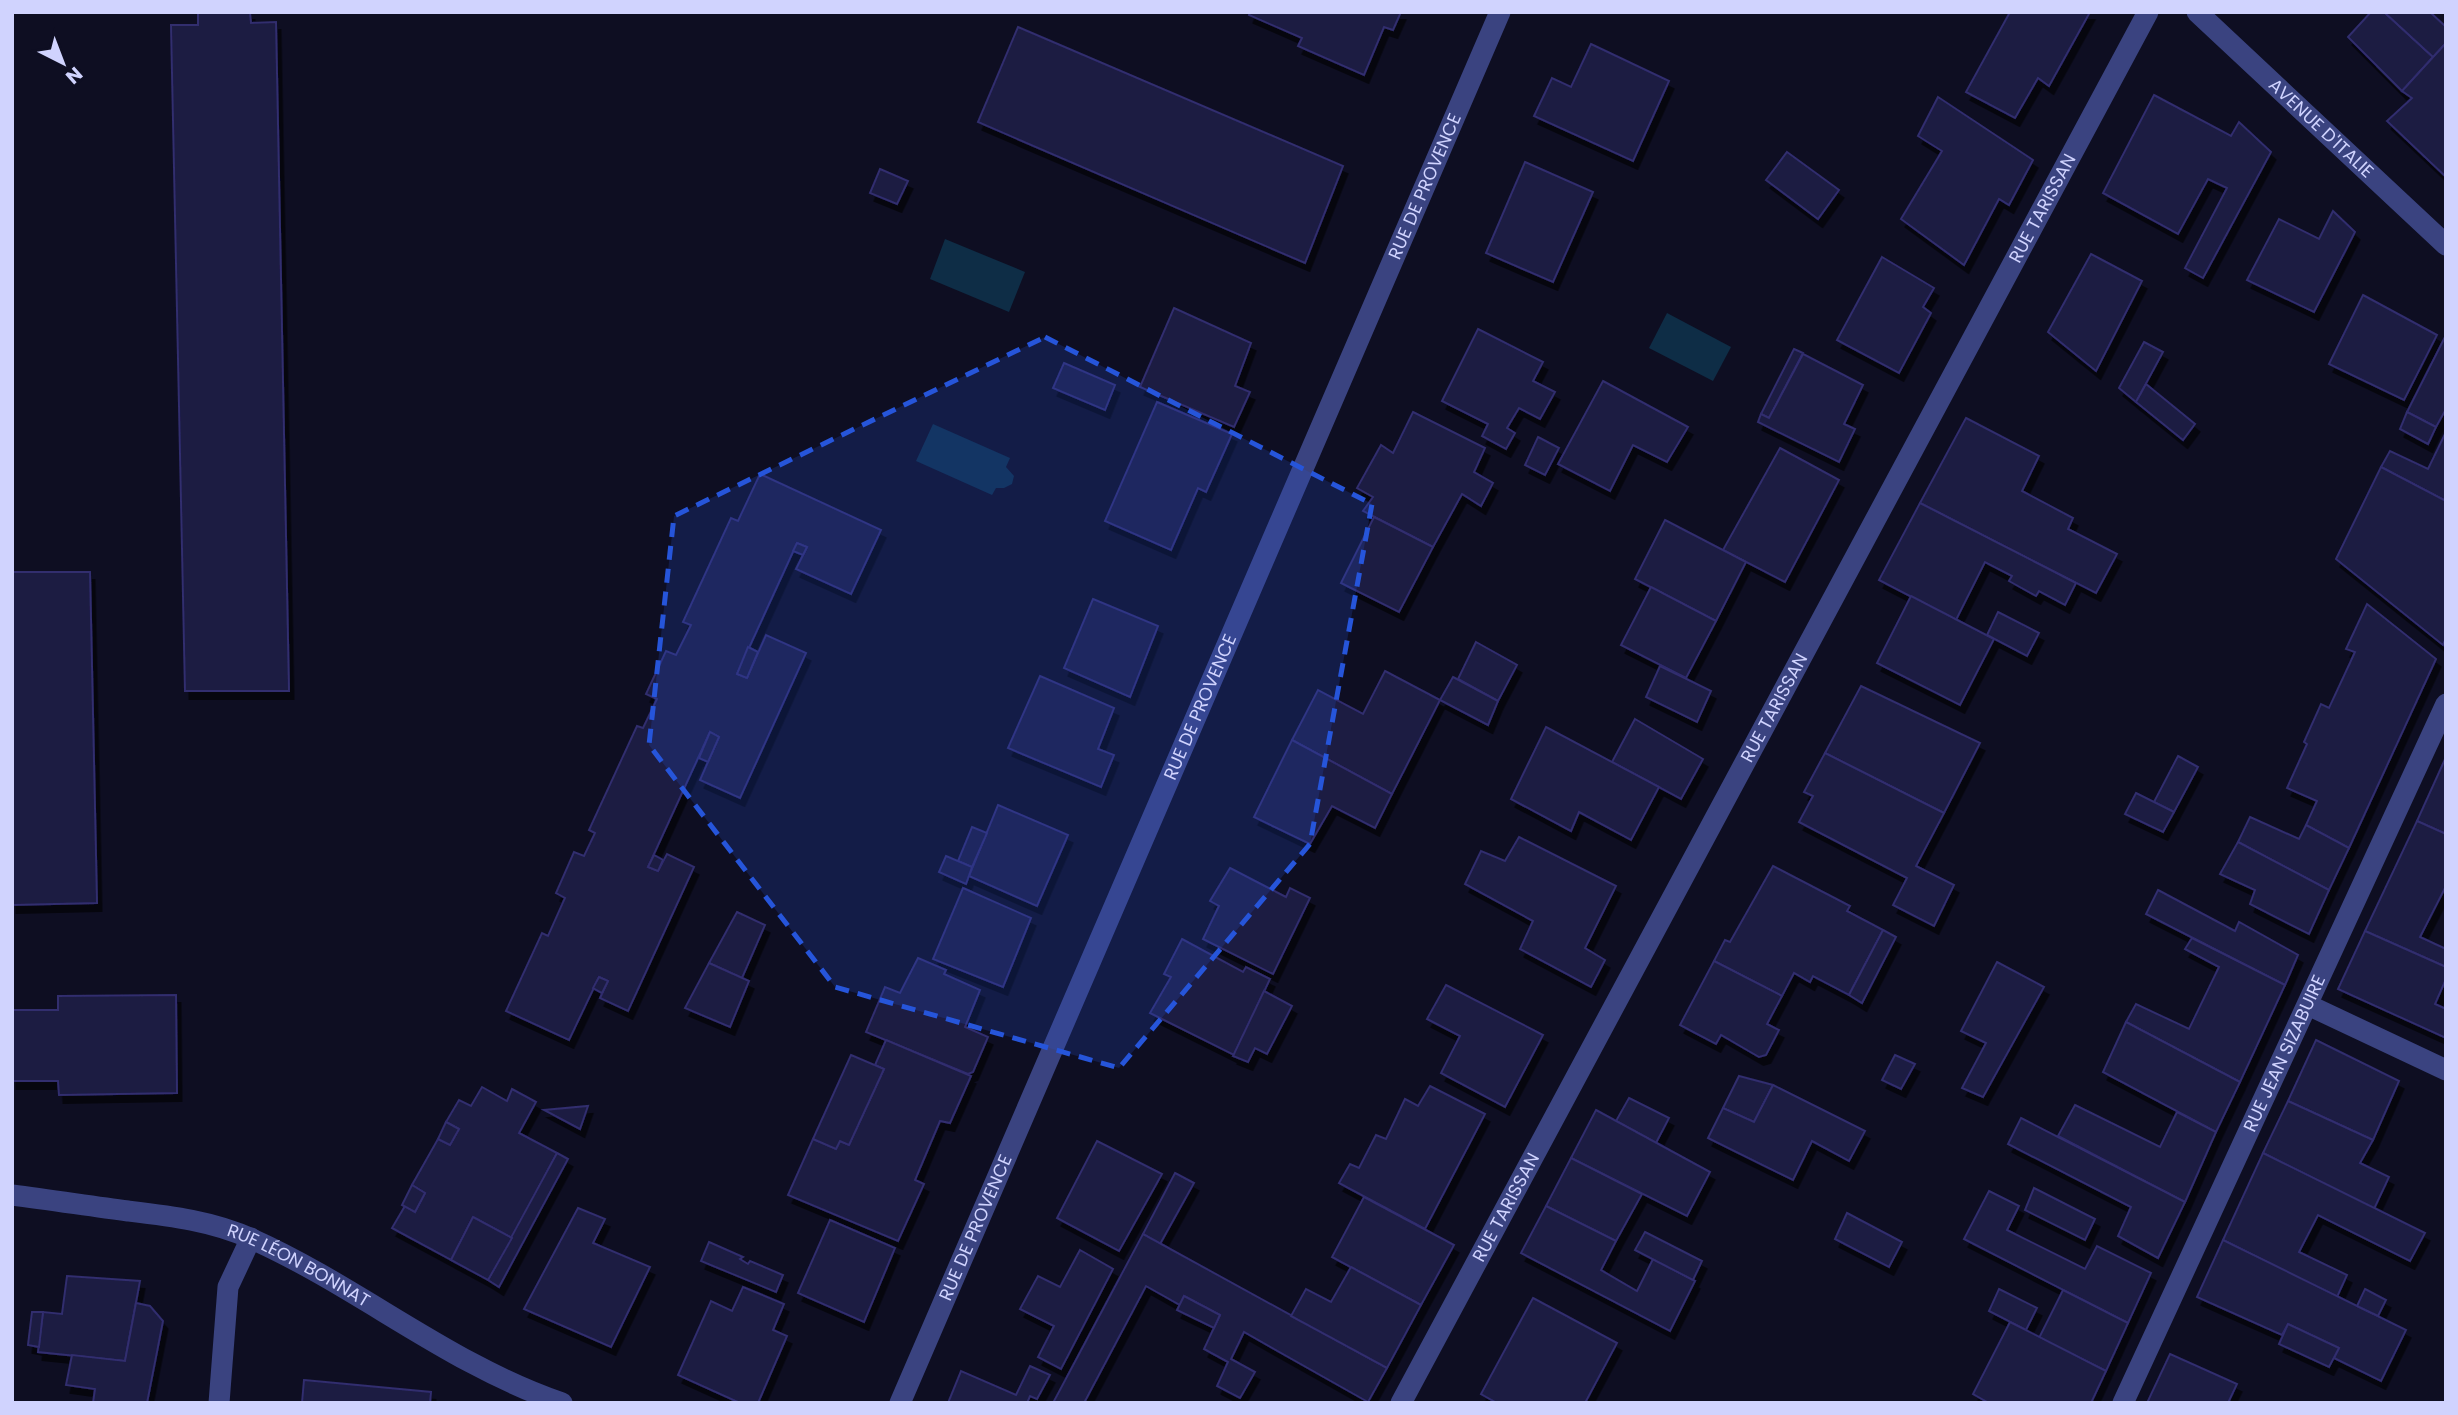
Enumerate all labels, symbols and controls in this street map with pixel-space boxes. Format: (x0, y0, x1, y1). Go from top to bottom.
north arrow (28, 28, 98, 98)
text: N (60, 60, 88, 90)
street label: AVENUE D'ITALIE (2263, 72, 2380, 183)
street label: RUE DE PROVENCE (1382, 109, 1467, 263)
street label: RUE TARISSAN (2003, 149, 2082, 267)
street label: RUE DE PROVENCE (1157, 630, 1242, 784)
street label: RUE TARISSAN (1734, 649, 1813, 767)
street label: RUE JEAN SIZABUIRE (2237, 971, 2331, 1136)
street label: RUE TARISSAN (1466, 1148, 1545, 1266)
street label: RUE DE PROVENCE (933, 1151, 1018, 1304)
street label: RUE LÉON BONNAT (224, 1217, 375, 1313)

